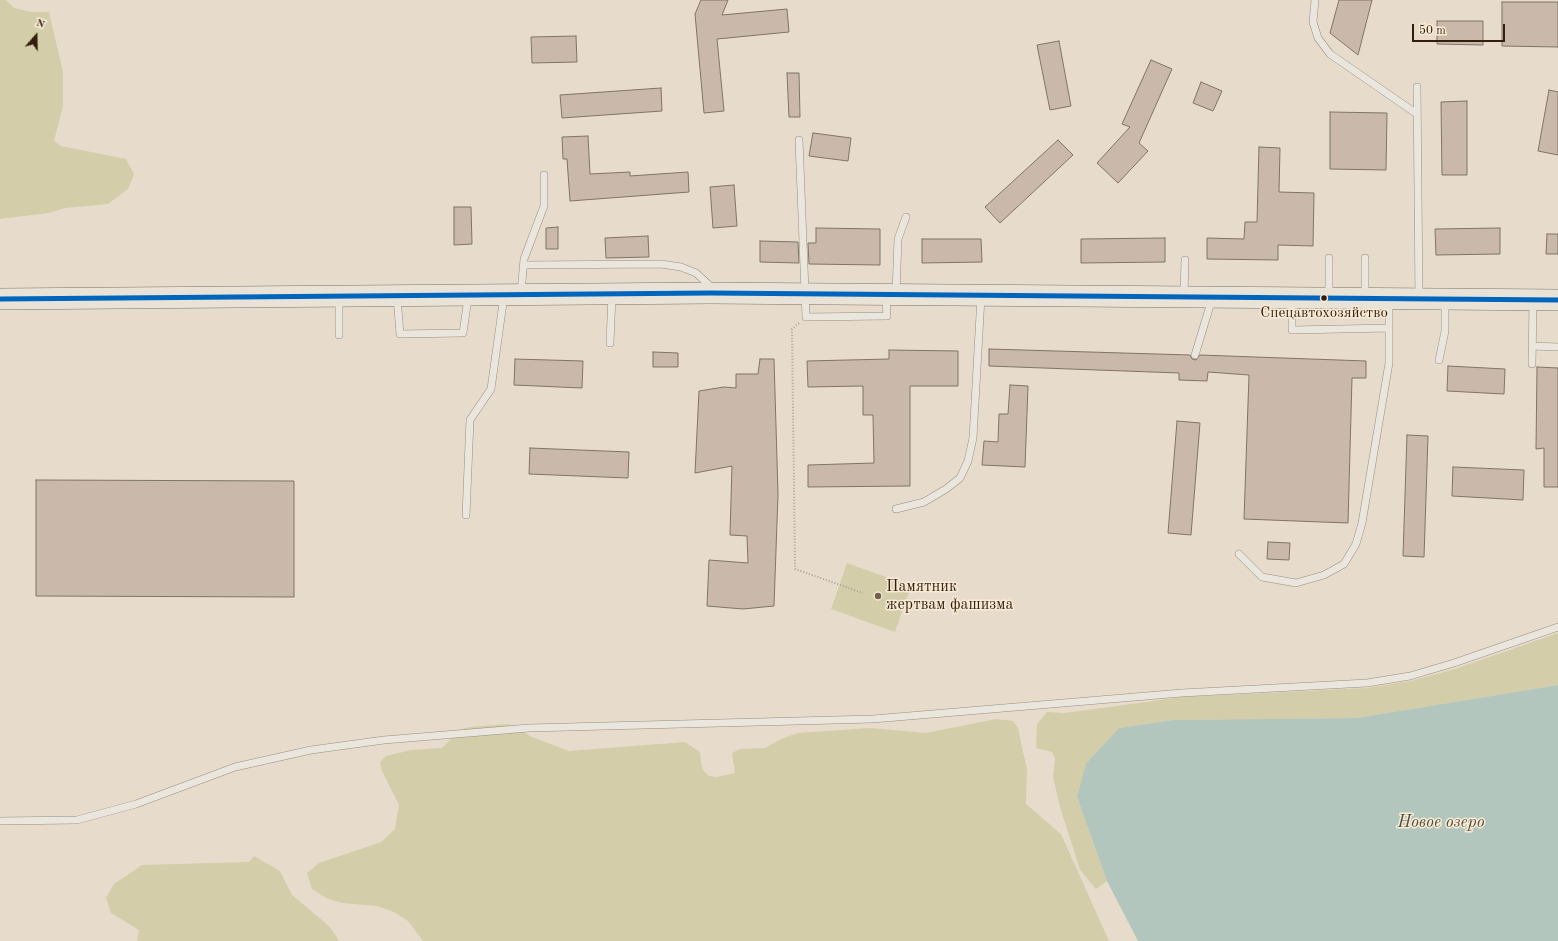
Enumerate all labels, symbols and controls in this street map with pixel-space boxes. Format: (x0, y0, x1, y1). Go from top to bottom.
north arrow (16, 16, 56, 56)
scale bar (1414, 16, 1507, 42)
text: N (34, 18, 46, 31)
text: 50 m (1419, 25, 1446, 37)
marker: Спецавтохозяйство (1319, 293, 1329, 303)
place label: Спецавтохозяйство (1260, 304, 1388, 322)
place label: Памятник жертвам фашизма (886, 577, 1013, 615)
marker: Памятник жертвам фашизма (873, 591, 883, 601)
water label: Новое озеро (1397, 813, 1485, 833)

